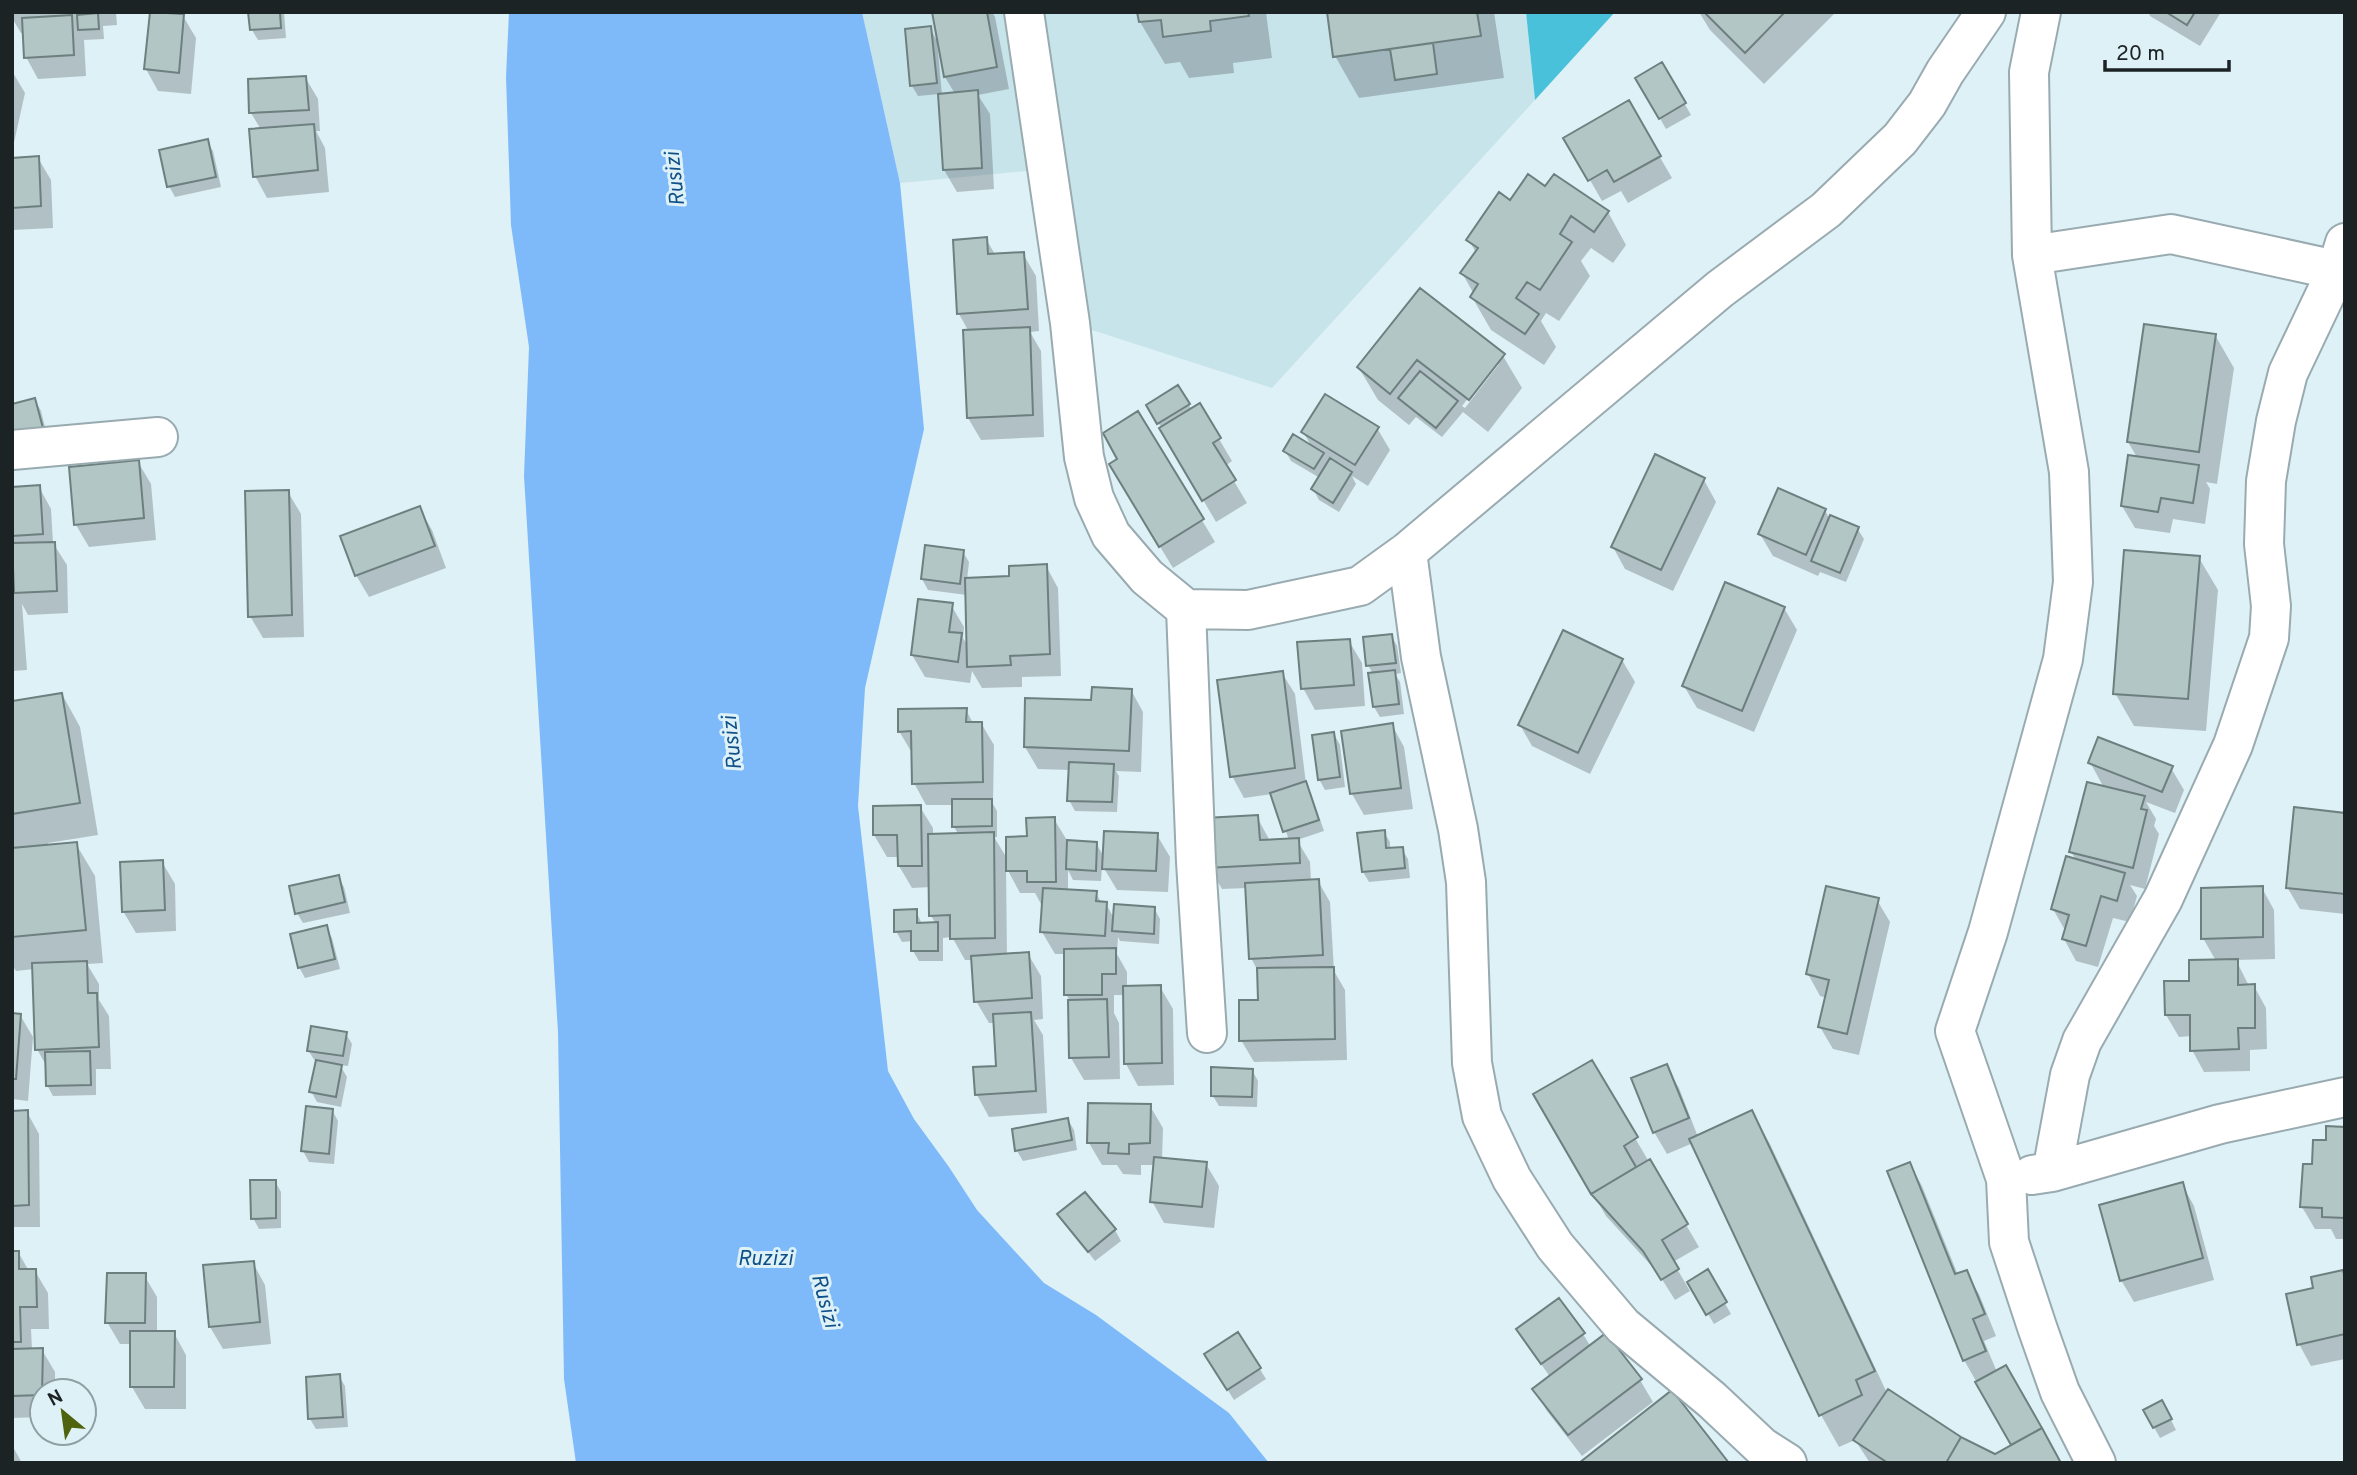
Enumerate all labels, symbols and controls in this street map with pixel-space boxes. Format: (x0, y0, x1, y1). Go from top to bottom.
scale bar (2105, 28, 2229, 72)
text: 20 m (2116, 41, 2165, 68)
water label: Rusizi (660, 149, 692, 208)
water label: Rusizi (717, 713, 749, 772)
water label: Ruzizi (737, 1246, 794, 1273)
water label: Rusizi (804, 1271, 845, 1333)
north arrow (28, 1377, 98, 1447)
text: N (44, 1385, 68, 1413)

